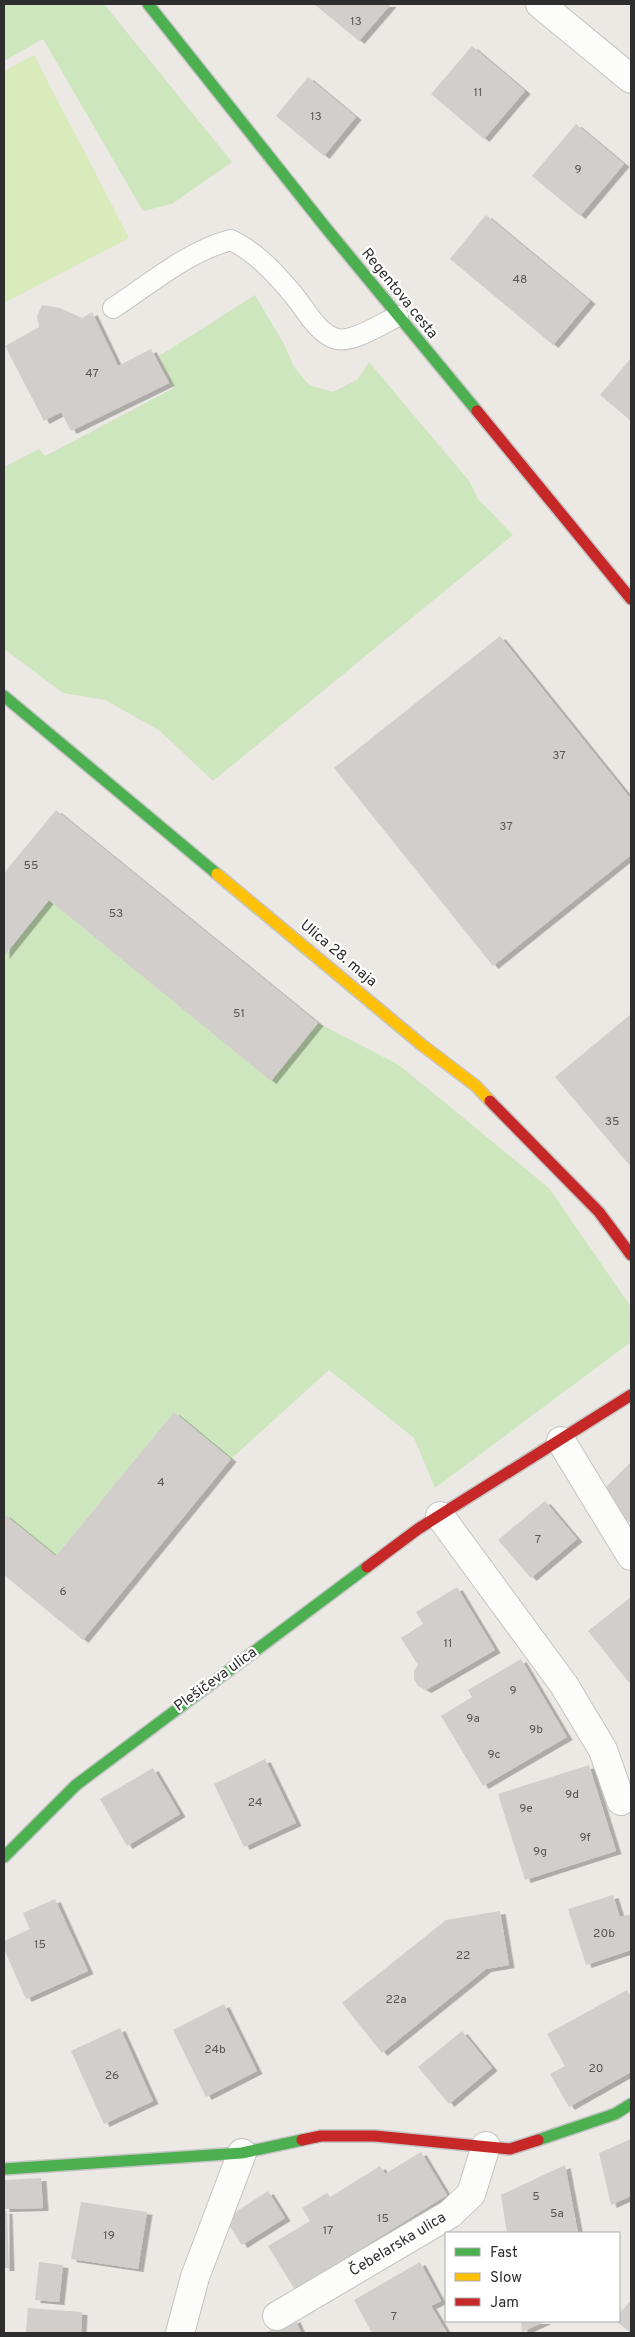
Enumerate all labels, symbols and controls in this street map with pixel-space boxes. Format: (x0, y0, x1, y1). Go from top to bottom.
house number: 13 (350, 14, 362, 30)
house number: 11 (474, 85, 482, 101)
house number: 13 (310, 109, 322, 125)
house number: 9 (574, 162, 582, 178)
street label: Regentova cesta (357, 245, 441, 343)
house number: 48 (513, 272, 527, 288)
house number: 47 (85, 366, 99, 382)
house number: 37 (552, 748, 566, 764)
house number: 37 (499, 819, 513, 835)
house number: 55 (24, 858, 38, 874)
house number: 53 (109, 906, 123, 922)
street label: Ulica 28. maja (296, 916, 380, 992)
house number: 51 (233, 1006, 245, 1022)
house number: 35 (605, 1114, 619, 1130)
house number: 4 (157, 1475, 165, 1491)
house number: 7 (535, 1532, 541, 1548)
house number: 6 (59, 1584, 67, 1600)
house number: 11 (444, 1636, 452, 1652)
street label: Plešičeva ulica (171, 1644, 261, 1716)
house number: 9 (509, 1683, 517, 1699)
house number: 9a (466, 1711, 480, 1727)
house number: 9b (529, 1722, 543, 1738)
house number: 9c (487, 1747, 501, 1763)
house number: 9d (565, 1787, 579, 1803)
house number: 24 (248, 1795, 262, 1811)
house number: 9e (519, 1801, 533, 1817)
house number: 9f (579, 1830, 591, 1846)
house number: 9g (533, 1844, 547, 1860)
house number: 20b (593, 1926, 615, 1942)
house number: 15 (34, 1937, 46, 1953)
house number: 22 (456, 1948, 470, 1964)
house number: 22a (385, 1992, 407, 2008)
house number: 24b (204, 2042, 226, 2058)
house number: 20 (588, 2061, 604, 2077)
house number: 26 (105, 2068, 119, 2084)
house number: 5 (532, 2189, 540, 2205)
house number: 5a (550, 2206, 564, 2222)
street label: Čebelarska ulica (345, 2207, 450, 2281)
house number: 15 (377, 2211, 389, 2227)
house number: 17 (323, 2223, 333, 2239)
house number: 19 (103, 2228, 115, 2244)
legend (445, 2232, 620, 2322)
text: Fast (490, 2244, 518, 2263)
text: Slow (490, 2269, 522, 2288)
text: Jam (490, 2294, 519, 2313)
house number: 7 (391, 2309, 397, 2325)

